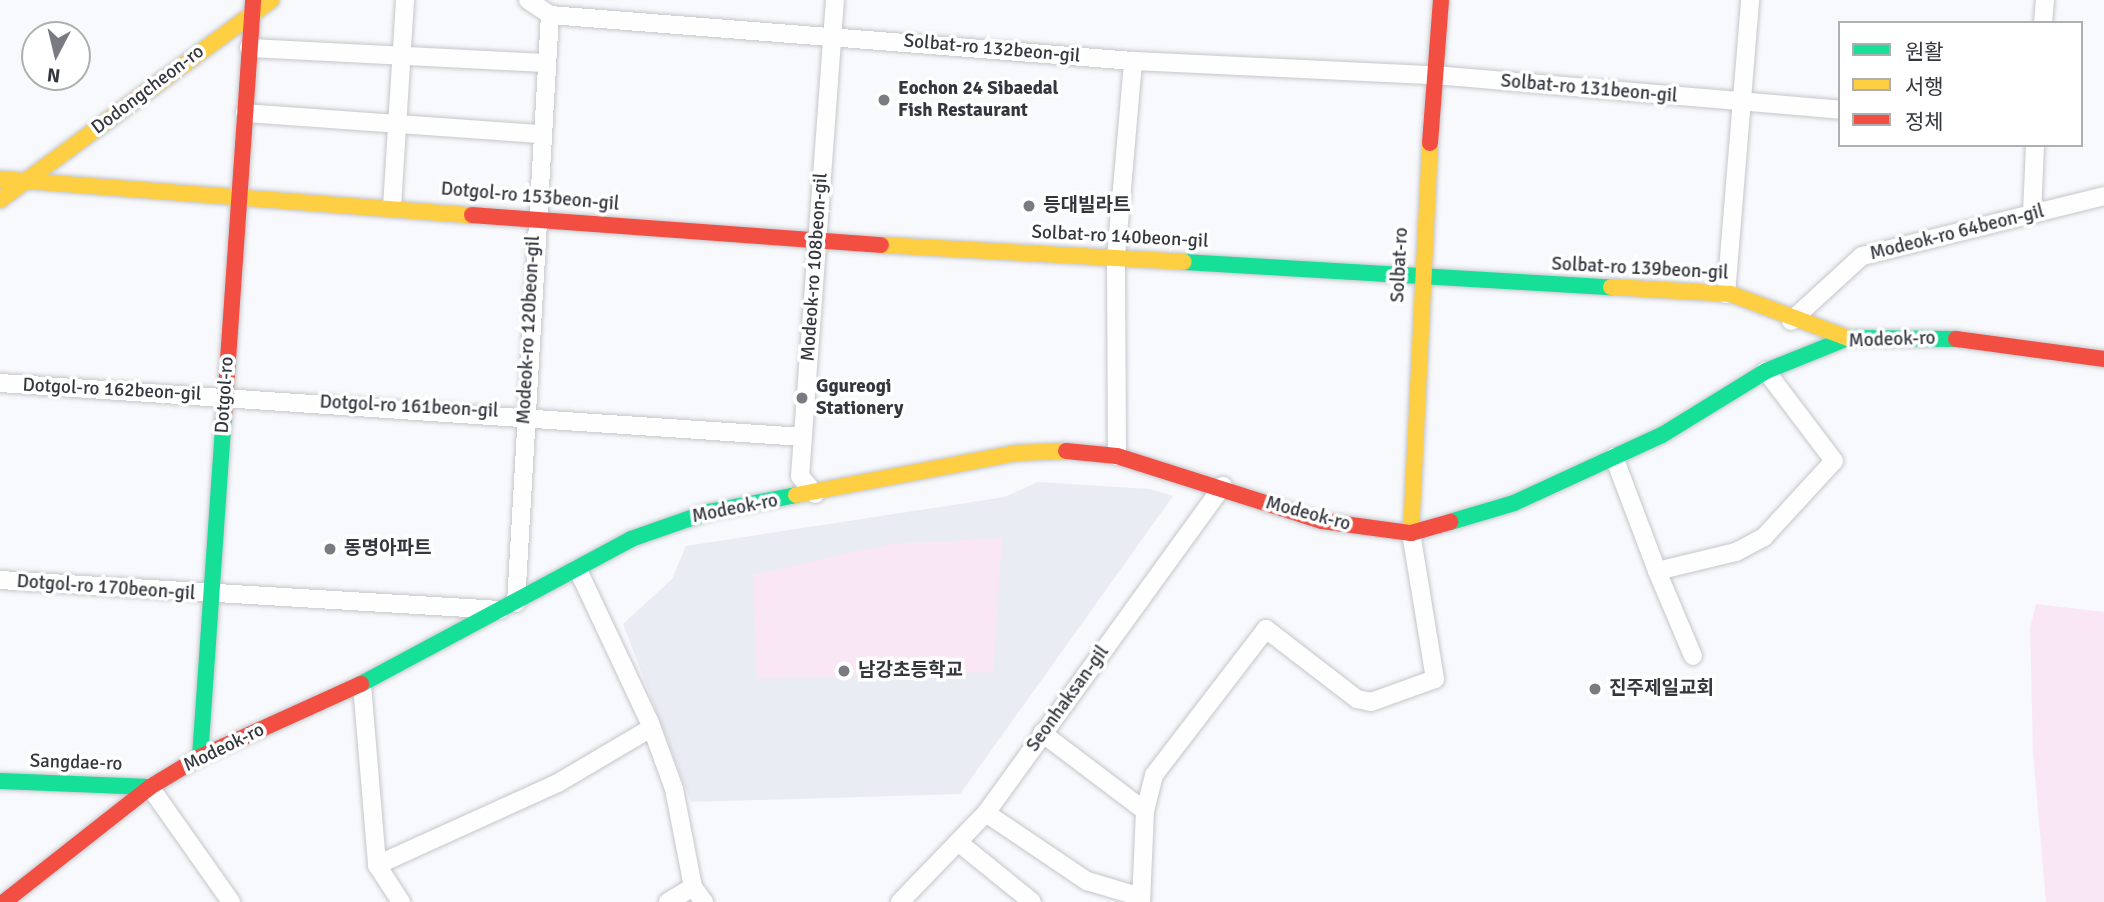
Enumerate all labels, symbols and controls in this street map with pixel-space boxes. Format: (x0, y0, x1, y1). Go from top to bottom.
north arrow (21, 21, 91, 91)
legend (1838, 21, 2083, 147)
street label: Solbat-ro 132beon-gil (903, 30, 1081, 68)
text: 원활 (1905, 39, 1944, 65)
street label: Dodongcheon-ro (87, 40, 209, 140)
text: N (46, 62, 62, 88)
street label: Solbat-ro 131beon-gil (1500, 70, 1678, 108)
text: 서행 (1905, 74, 1944, 100)
place label: Eochon 24 Sibaedal Fish Restaurant (898, 78, 1059, 122)
marker: Eochon 24 Sibaedal Fish Restaurant (876, 92, 892, 108)
text: 정체 (1905, 109, 1944, 135)
street label: Modeok-ro 108beon-gil (797, 172, 833, 362)
street label: Dotgol-ro 153beon-gil (440, 178, 620, 216)
place label: 등대빌라트 (1043, 195, 1130, 217)
marker: 등대빌라트 (1021, 198, 1037, 214)
street label: Modeok-ro 64beon-gil (1868, 200, 2046, 266)
street label: Solbat-ro 140beon-gil (1031, 221, 1209, 253)
street label: Solbat-ro (1387, 227, 1413, 303)
street label: Modeok-ro 120beon-gil (513, 235, 545, 425)
street label: Solbat-ro 139beon-gil (1551, 253, 1729, 285)
street label: Modeok-ro (1848, 327, 1936, 353)
street label: Dotgol-ro (211, 356, 239, 434)
street label: Dotgol-ro 162beon-gil (22, 374, 202, 406)
place label: Ggureogi Stationery (816, 376, 903, 420)
marker: Ggureogi Stationery (794, 390, 810, 406)
street label: Dotgol-ro 161beon-gil (319, 391, 499, 423)
street label: Modeok-ro (690, 490, 780, 528)
street label: Modeok-ro (1263, 492, 1353, 536)
place label: 동명아파트 (344, 538, 431, 560)
marker: 동명아파트 (322, 541, 338, 557)
street label: Dotgol-ro 170beon-gil (16, 570, 196, 606)
street label: Seonhaksan-gil (1022, 642, 1114, 756)
place label: 남강초등학교 (858, 660, 963, 682)
marker: 남강초등학교 (836, 663, 852, 679)
place label: 진주제일교회 (1609, 678, 1714, 700)
marker: 진주제일교회 (1587, 681, 1603, 697)
street label: Modeok-ro (180, 719, 268, 777)
street label: Sangdae-ro (29, 750, 123, 776)

